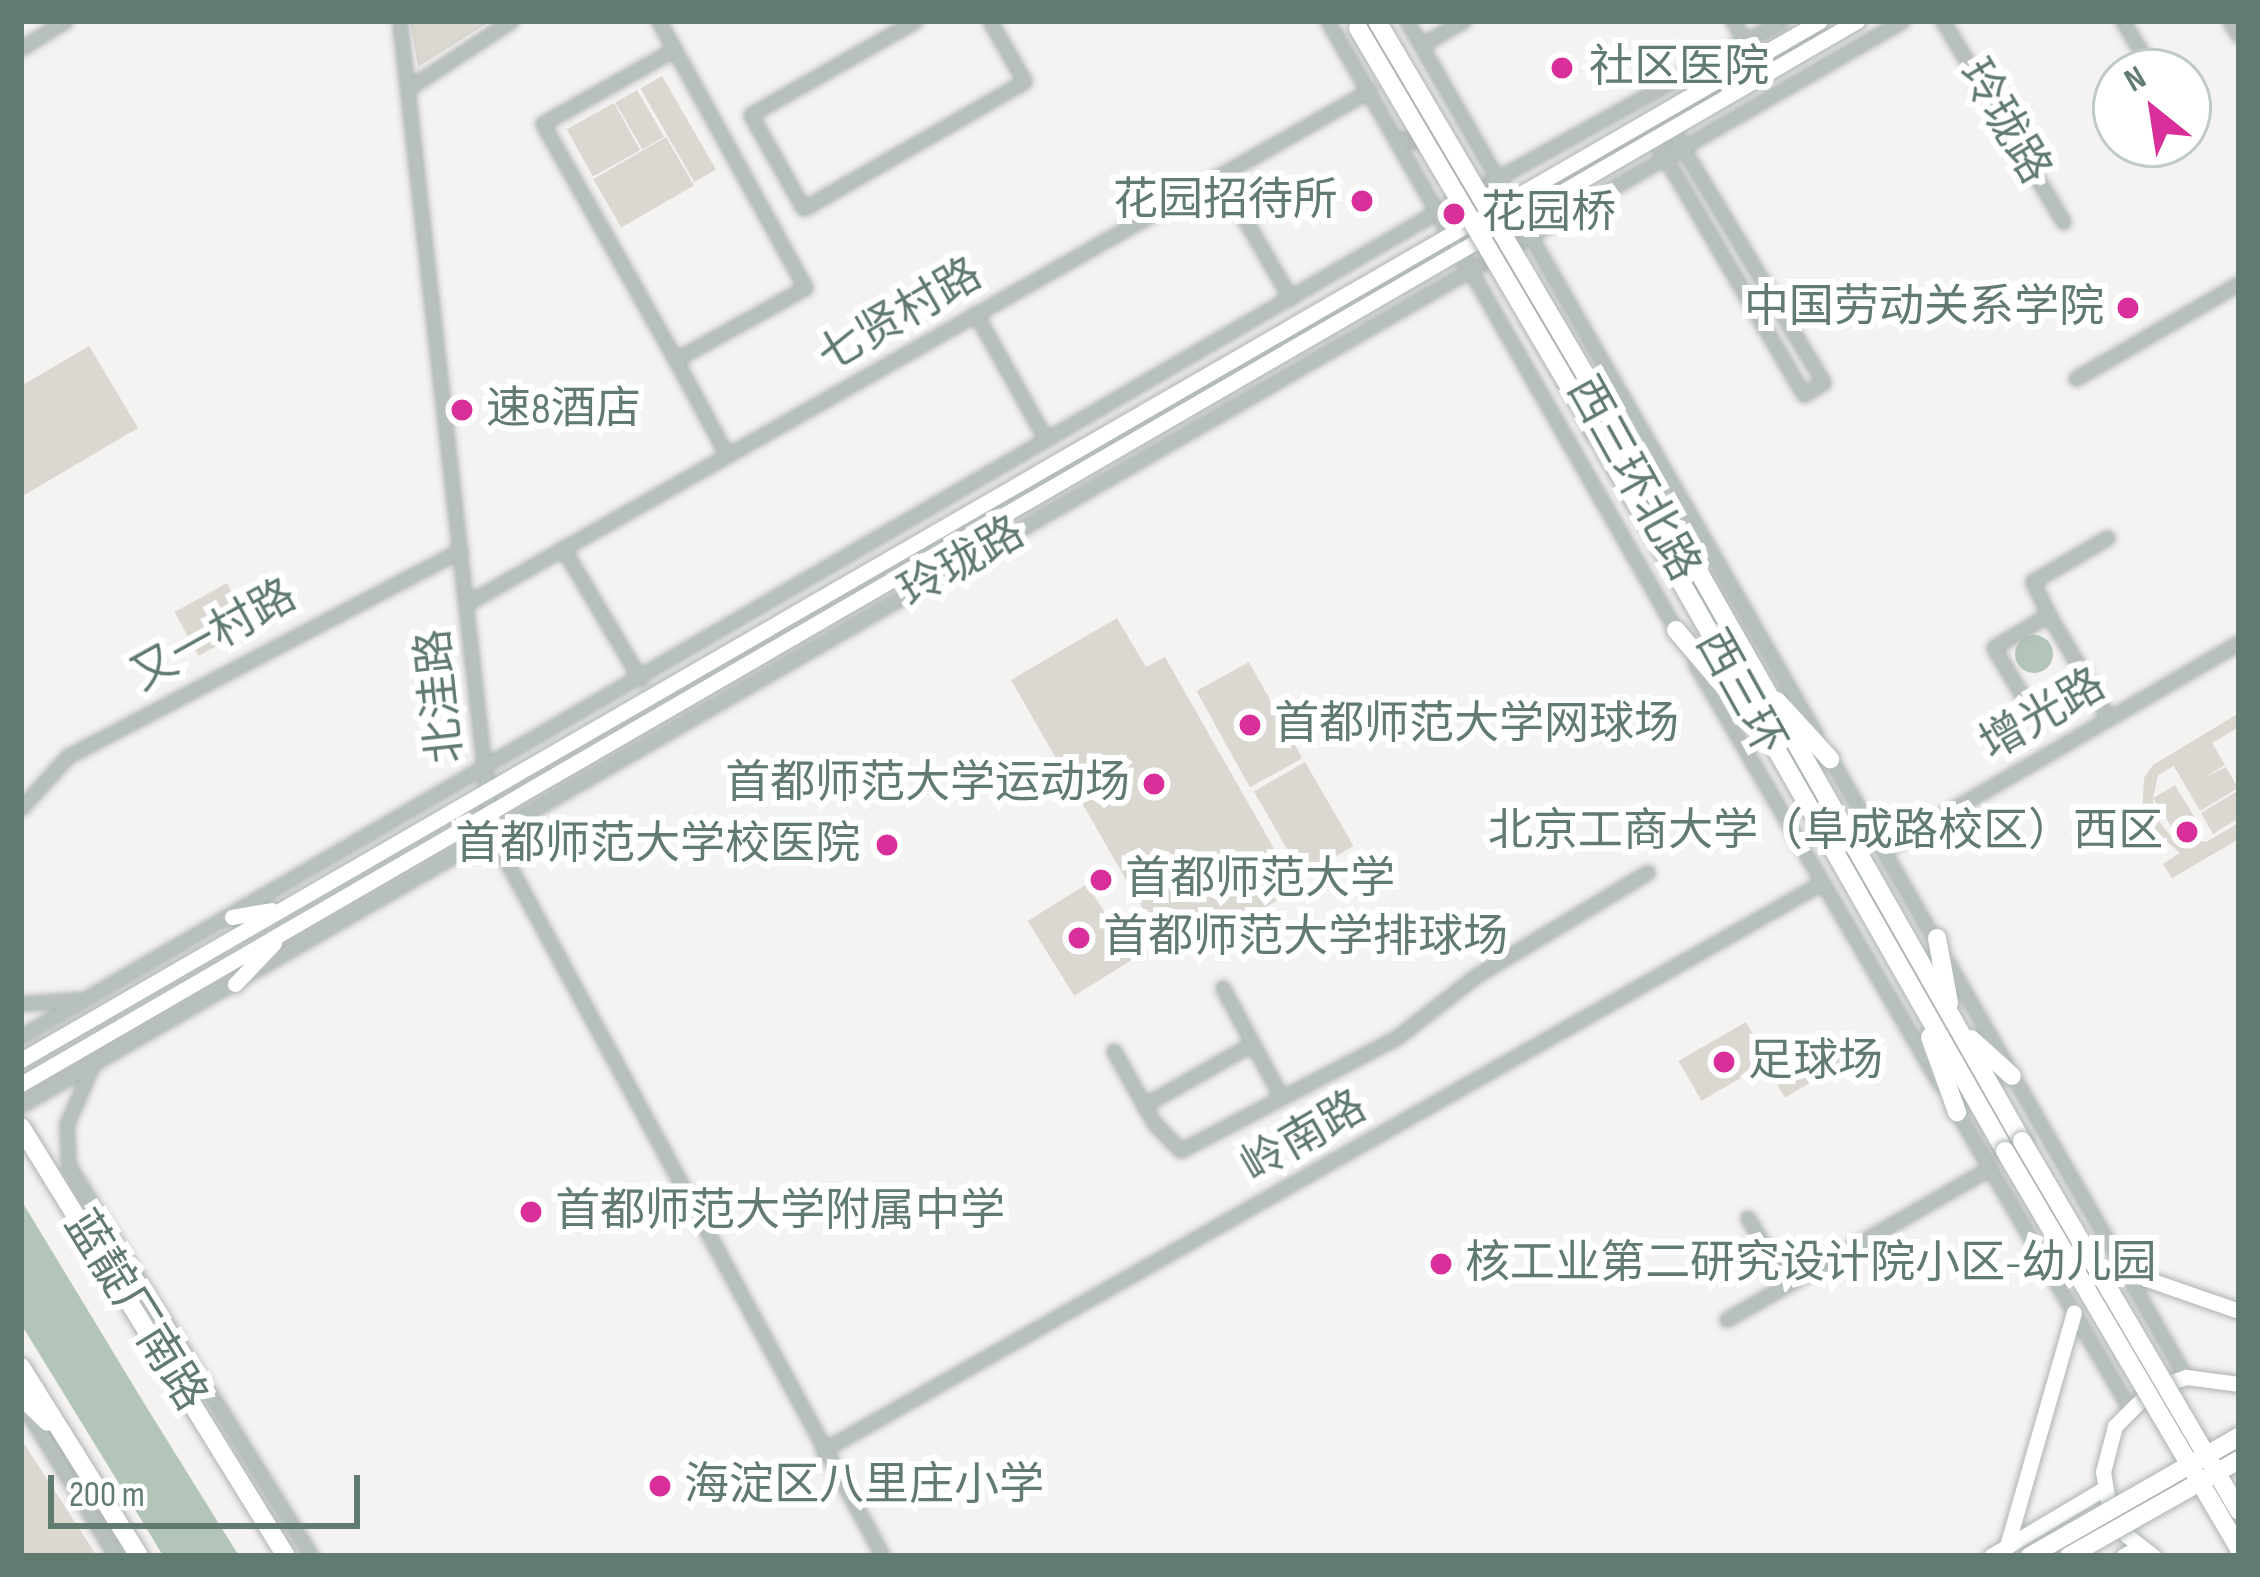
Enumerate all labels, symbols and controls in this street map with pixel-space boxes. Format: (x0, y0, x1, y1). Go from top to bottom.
place label: 社区医院 (1589, 41, 1769, 95)
north arrow (2092, 48, 2212, 168)
street label: 玲珑路 (1946, 50, 2062, 194)
marker: 社区医院 (1546, 52, 1578, 84)
text: N (2118, 58, 2153, 101)
place label: 花园招待所 (1113, 174, 1338, 228)
place label: 花园桥 (1481, 187, 1616, 241)
marker: 花园招待所 (1349, 188, 1375, 214)
marker: 花园桥 (1438, 198, 1470, 230)
street label: 七贤村路 (809, 248, 991, 384)
place label: 中国劳动关系学院 (1744, 281, 2104, 335)
marker: 中国劳动关系学院 (2115, 295, 2141, 321)
street label: 西三环北路 (1555, 368, 1711, 590)
place label: 速8酒店 (486, 383, 641, 437)
marker: 速8酒店 (449, 397, 475, 423)
street label: 玲珑路 (890, 506, 1034, 620)
street label: 又一村路 (122, 569, 306, 703)
street label: 西三环 (1684, 621, 1796, 765)
street label: 北洼路 (407, 626, 475, 766)
street label: 增光路 (1971, 658, 2115, 772)
place label: 首都师范大学网球场 (1274, 698, 1679, 752)
marker: 首都师范大学网球场 (1237, 712, 1263, 738)
place label: 首都师范大学运动场 (725, 757, 1130, 811)
marker: 首都师范大学运动场 (1141, 771, 1167, 797)
place label: 北京工商大学（阜成路校区）西区 (1488, 805, 2163, 859)
place label: 首都师范大学校医院 (455, 818, 860, 872)
marker: 北京工商大学（阜成路校区）西区 (2174, 819, 2200, 845)
marker: 首都师范大学校医院 (871, 829, 903, 861)
place label: 首都师范大学 (1125, 853, 1395, 907)
marker: 首都师范大学 (1088, 867, 1114, 893)
place label: 首都师范大学排球场 (1103, 911, 1508, 965)
marker: 首都师范大学排球场 (1066, 925, 1092, 951)
place label: 足球场 (1748, 1035, 1883, 1089)
marker: 足球场 (1711, 1049, 1737, 1075)
street label: 岭南路 (1232, 1080, 1376, 1194)
place label: 首都师范大学附属中学 (555, 1185, 1005, 1239)
marker: 首都师范大学附属中学 (518, 1199, 544, 1225)
street label: 蓝靛厂南路 (52, 1201, 218, 1421)
place label: 核工业第二研究设计院小区-幼儿园 (1465, 1237, 2157, 1291)
marker: 核工业第二研究设计院小区-幼儿园 (1428, 1251, 1454, 1277)
scale bar (54, 1451, 366, 1525)
place label: 海淀区八里庄小学 (684, 1459, 1044, 1513)
marker: 海淀区八里庄小学 (647, 1473, 673, 1499)
text: 200 m (69, 1474, 145, 1517)

